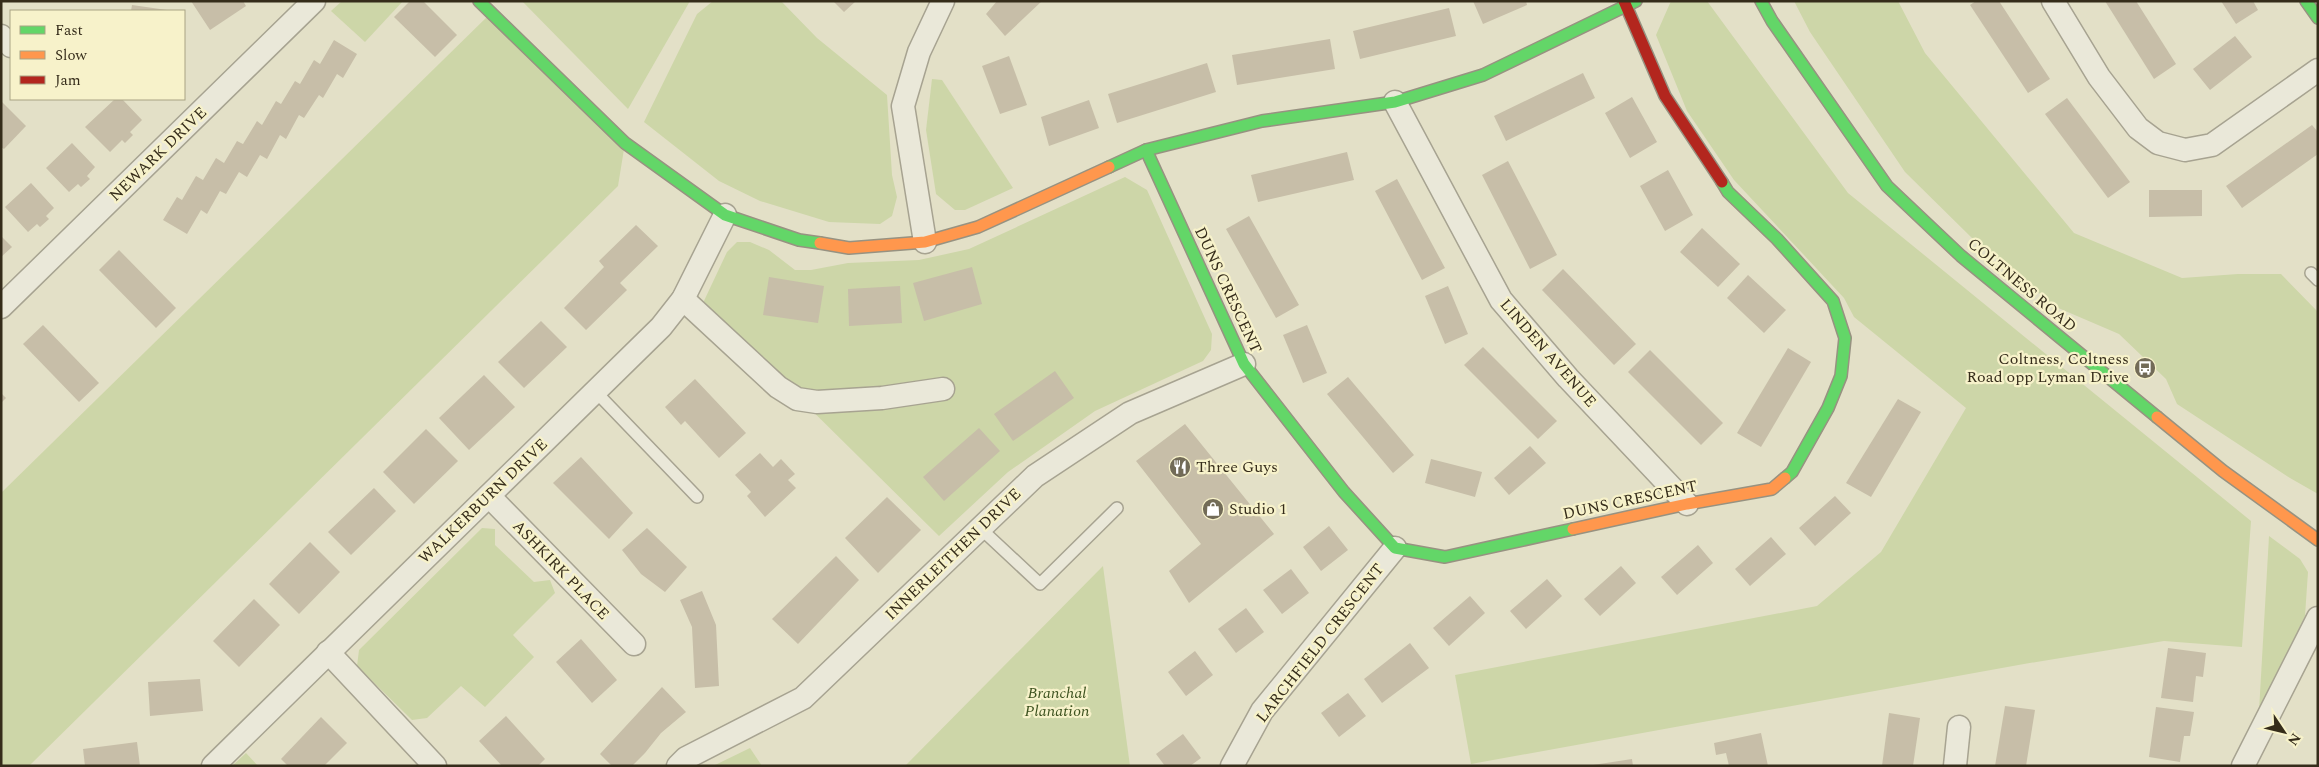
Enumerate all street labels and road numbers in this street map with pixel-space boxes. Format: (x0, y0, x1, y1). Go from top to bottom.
street label: NEWARK DRIVE (104, 101, 212, 207)
street label: DUNS CRESCENT (1188, 223, 1268, 357)
street label: COLTNESS ROAD (1962, 232, 2082, 338)
street label: LINDEN AVENUE (1494, 293, 1602, 413)
street label: WALKERBURN DRIVE (413, 433, 553, 569)
street label: DUNS CRESCENT (1560, 474, 1700, 526)
street label: INNERLEITHEN DRIVE (879, 482, 1027, 626)
street label: ASHKIRK PLACE (507, 515, 615, 625)
street label: LARCHFIELD CRESCENT (1250, 558, 1390, 728)

